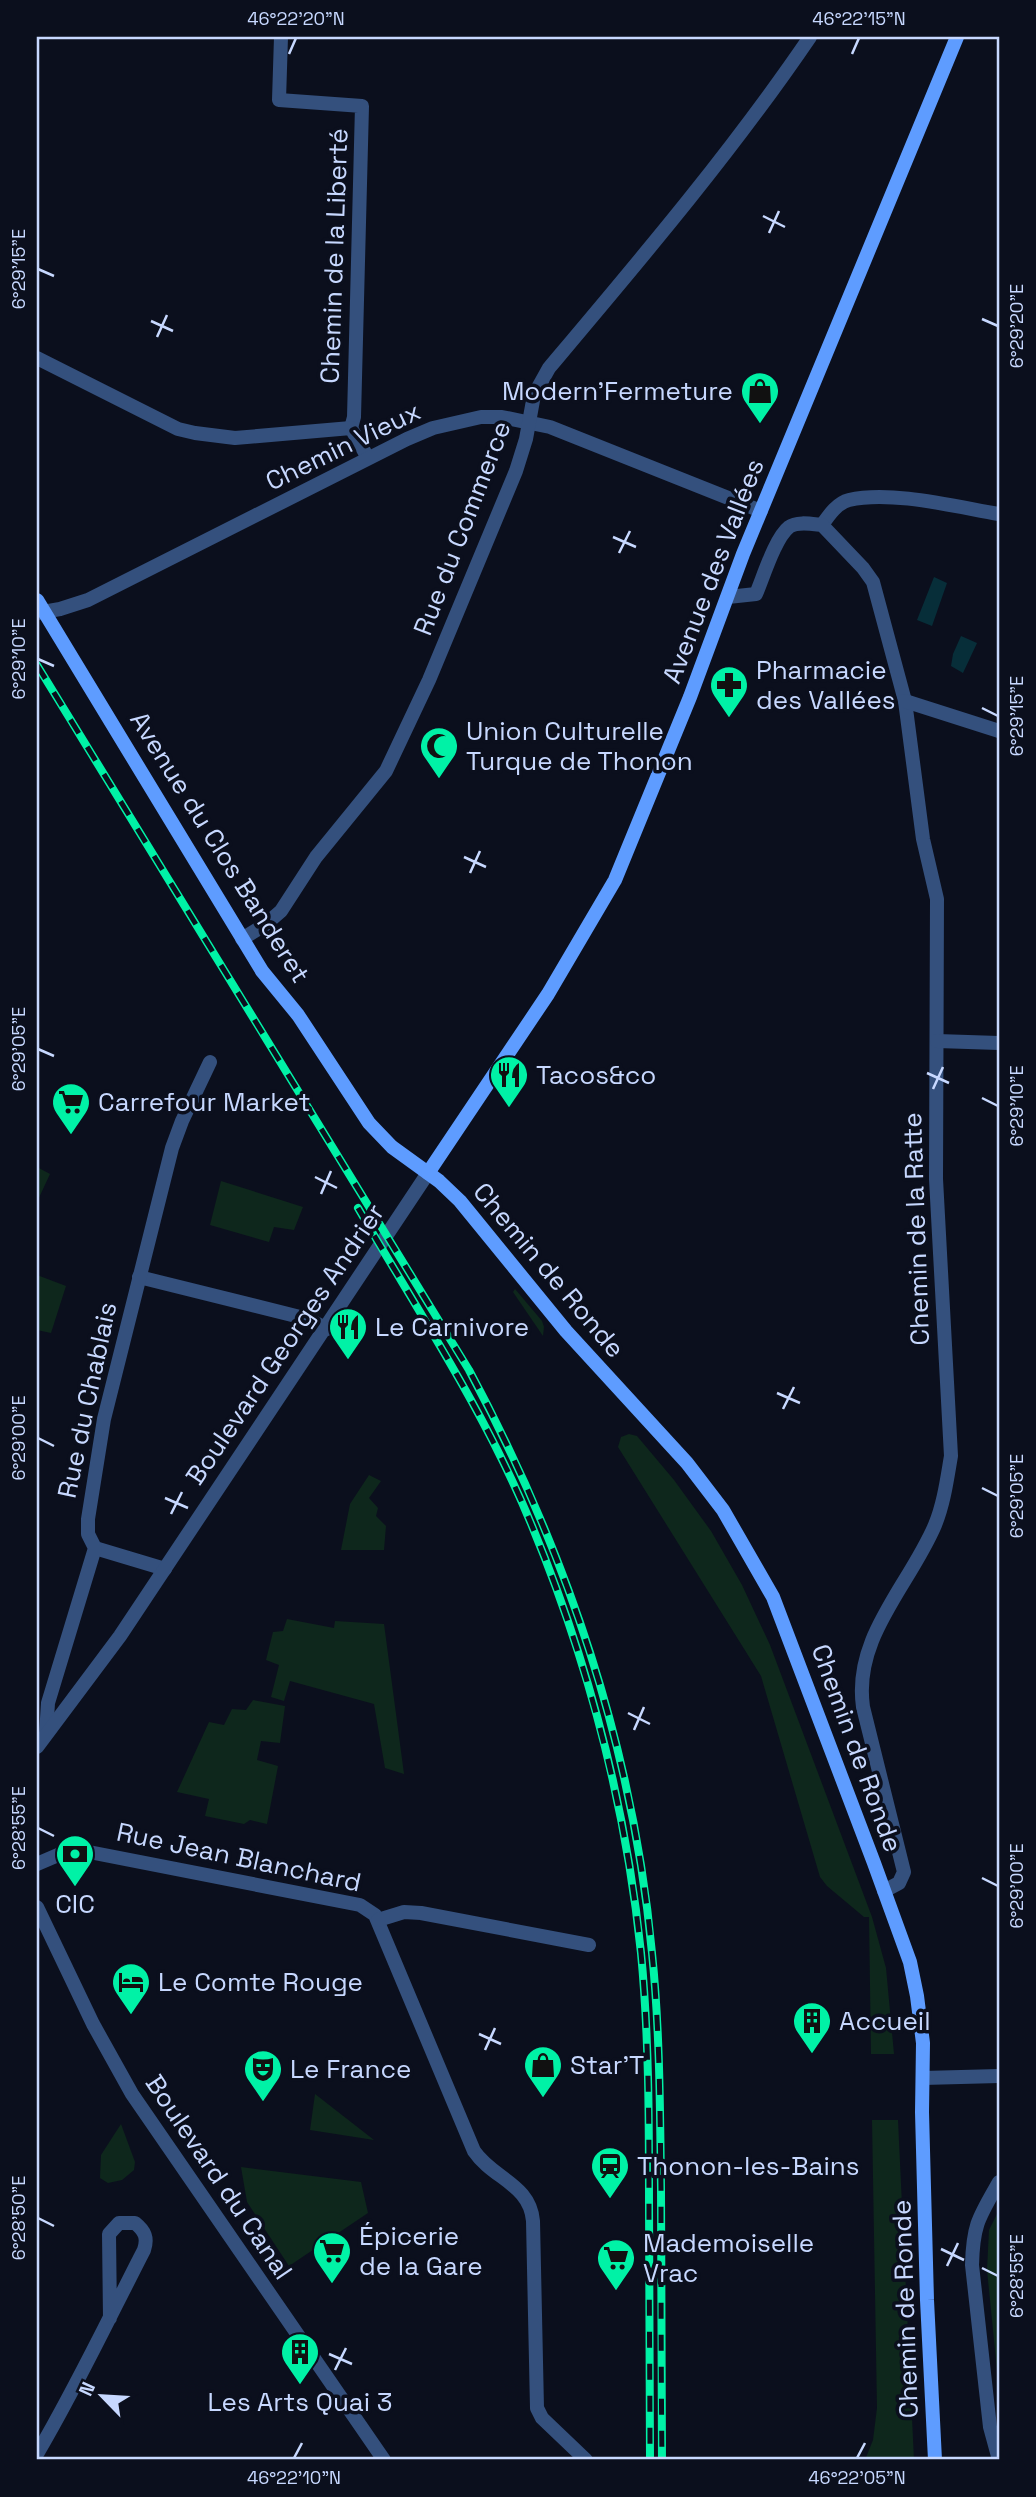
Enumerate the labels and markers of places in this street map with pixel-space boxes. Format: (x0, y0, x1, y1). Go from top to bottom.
shop icon: Modern'Fermeture (739, 370, 781, 425)
place label: Modern'Fermeture (502, 374, 733, 408)
place label: Pharmacie des Vallées (756, 653, 896, 717)
pharmacy icon: Pharmacie des Vallées (708, 664, 750, 719)
place label: Union Culturelle Turque de Thonon (466, 714, 693, 778)
mosque icon: Union Culturelle Turque de Thonon (418, 725, 460, 780)
restaurant icon: Tacos&co (488, 1054, 530, 1109)
place label: Tacos&co (536, 1058, 656, 1092)
supermarket icon: Carrefour Market (50, 1081, 92, 1136)
place label: Carrefour Market (98, 1085, 310, 1119)
restaurant icon: Le Carnivore (327, 1306, 369, 1361)
place label: Le Carnivore (375, 1310, 529, 1344)
bank icon: CIC (54, 1833, 96, 1888)
place label: CIC (55, 1887, 95, 1921)
hotel icon: Le Comte Rouge (110, 1961, 152, 2016)
place label: Le Comte Rouge (158, 1965, 363, 1999)
building icon: Accueil (791, 2000, 833, 2055)
place label: Accueil (839, 2004, 931, 2038)
shop icon: Star'T (522, 2044, 564, 2099)
theatre icon: Le France (242, 2048, 284, 2103)
place label: Star'T (570, 2048, 644, 2082)
place label: Le France (290, 2052, 411, 2086)
station icon: Thonon-les-Bains (589, 2145, 631, 2200)
place label: Thonon-les-Bains (637, 2149, 860, 2183)
place label: Épicerie de la Gare (359, 2219, 483, 2283)
place label: Mademoiselle Vrac (643, 2226, 814, 2290)
supermarket icon: Épicerie de la Gare (311, 2230, 353, 2285)
supermarket icon: Mademoiselle Vrac (595, 2237, 637, 2292)
building icon: Les Arts Quai 3 (279, 2331, 321, 2386)
place label: Les Arts Quai 3 (207, 2385, 393, 2419)

